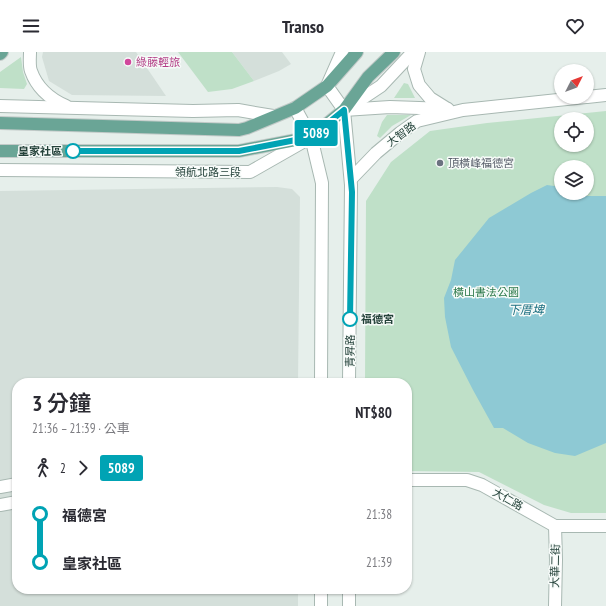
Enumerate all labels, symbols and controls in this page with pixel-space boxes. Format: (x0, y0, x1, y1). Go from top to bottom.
icon: menu (20, 15, 42, 37)
text: Transo (282, 15, 324, 38)
icon: heart (564, 15, 586, 37)
place label: 綠藤輕旅 (136, 55, 180, 69)
marker: 綠藤輕旅 (123, 57, 133, 67)
north arrow (554, 64, 594, 104)
map controls (554, 64, 594, 200)
button: locate (554, 112, 594, 152)
street label: 大智路 (384, 119, 418, 149)
line badge: 5089 (288, 120, 344, 146)
text: 5089 (303, 124, 329, 142)
marker: 皇家社區 (65, 143, 81, 159)
place label: 皇家社區 (18, 144, 62, 158)
place label: 頂橫峰福德宮 (448, 156, 514, 170)
marker: 頂橫峰福德宮 (435, 158, 445, 168)
button: layers (554, 160, 594, 200)
street label: 領航北路三段 (175, 165, 241, 179)
park label: 橫山書法公園 (453, 285, 519, 299)
water label: 下厝埤 (508, 302, 546, 317)
marker: 福德宮 (342, 311, 358, 327)
place label: 福德宮 (361, 312, 394, 326)
street label: 青昇路 (343, 334, 357, 368)
text: 3 分鐘 (32, 389, 91, 417)
text: NT$80 (355, 403, 392, 422)
text: 21:36 – 21:39 · 公車 (32, 420, 130, 437)
icon: walk (32, 457, 54, 479)
icon: forward (72, 457, 94, 479)
text: 5089 (108, 459, 135, 477)
text: 2 (60, 460, 66, 477)
street label: 大仁路 (490, 485, 526, 513)
text: 福德宮 (62, 506, 107, 525)
text: 21:38 (366, 506, 392, 523)
street label: 大華二街 (548, 544, 562, 588)
text: 皇家社區 (62, 554, 122, 573)
text: 21:39 (366, 554, 392, 571)

